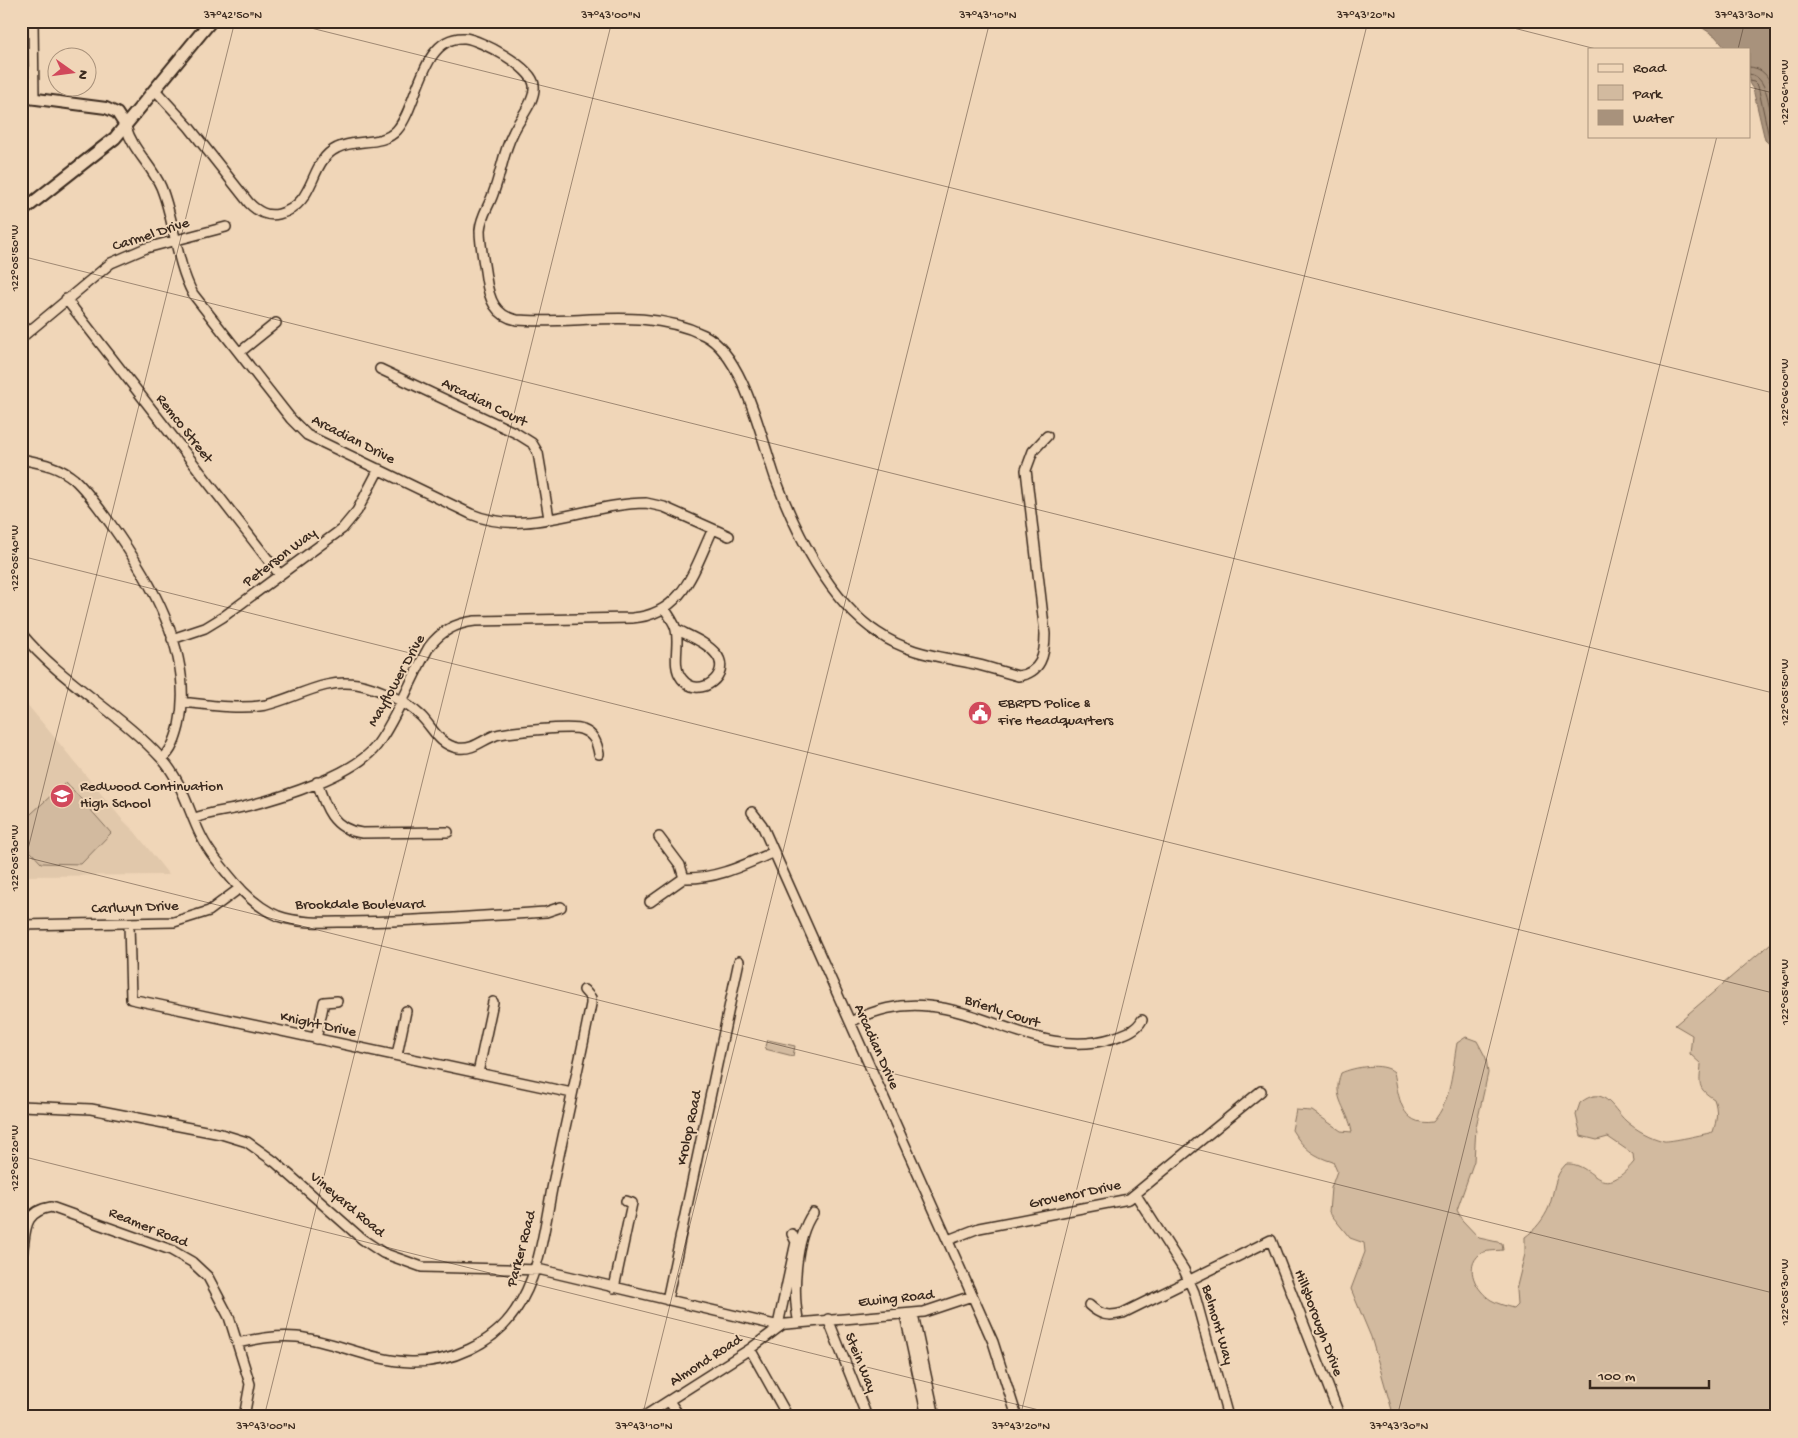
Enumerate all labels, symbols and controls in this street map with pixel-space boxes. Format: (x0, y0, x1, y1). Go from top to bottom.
text: 37°42'50"N (203, 9, 262, 23)
text: 37°43'00"N (580, 9, 641, 23)
text: 37°43'10"N (958, 9, 1017, 23)
text: 37°43'20"N (1336, 9, 1395, 23)
text: 37°43'30"N (1714, 9, 1774, 23)
north arrow (48, 48, 98, 98)
legend (1588, 48, 1750, 138)
text: Road (1633, 60, 1667, 78)
text: 122°06'10"W (1779, 60, 1793, 125)
text: N (73, 68, 92, 81)
text: Park (1632, 86, 1663, 104)
text: Water (1633, 110, 1675, 128)
street label: Carmel Drive (110, 214, 192, 256)
text: 122°05'50"W (9, 225, 23, 292)
text: 122°06'00"W (1779, 359, 1793, 426)
street label: Arcadian Court (438, 375, 531, 432)
street label: Remco Street (151, 391, 218, 469)
street label: Arcadian Drive (308, 411, 398, 469)
street label: Peterson Way (239, 524, 321, 592)
text: 122°05'40"W (9, 525, 23, 592)
street label: Mayflower Drive (364, 631, 430, 730)
text: 122°05'50"W (1779, 659, 1793, 726)
place label: EBRPD Police & Fire Headquarters (997, 695, 1114, 730)
public building icon: EBRPD Police & Fire Headquarters (967, 700, 993, 726)
place label: Redwood Continuation High School (80, 778, 223, 813)
school or university icon: Redwood Continuation High School (49, 783, 75, 809)
text: 122°05'30"W (9, 825, 23, 892)
street label: Brookdale Boulevard (294, 896, 426, 914)
street label: Carlwyn Drive (91, 897, 179, 919)
text: 122°05'40"W (1779, 959, 1793, 1026)
street label: Brierly Court (961, 991, 1044, 1033)
street label: Arcadian Drive (849, 1002, 903, 1093)
street label: Knight Drive (278, 1008, 358, 1042)
street label: Krolop Road (673, 1088, 707, 1167)
text: 122°05'20"W (9, 1125, 23, 1192)
street label: Vineyard Road (305, 1168, 389, 1242)
street label: Grovenor Drive (1027, 1176, 1123, 1214)
street label: Reamer Road (106, 1204, 191, 1253)
street label: Parker Road (503, 1208, 541, 1290)
text: 122°05'30"W (1779, 1259, 1793, 1326)
street label: Hillsborough Drive (1289, 1267, 1347, 1379)
street label: Belmont Way (1197, 1282, 1237, 1368)
street label: Ewing Road (857, 1286, 936, 1312)
street label: Almond Road (666, 1330, 747, 1391)
street label: Stein Way (840, 1330, 880, 1396)
scale bar (1590, 1358, 1709, 1390)
text: 100 m (1597, 1368, 1636, 1386)
text: 37°43'00"N (235, 1420, 296, 1434)
text: 37°43'10"N (614, 1420, 673, 1434)
text: 37°43'20"N (991, 1420, 1050, 1434)
text: 37°43'30"N (1369, 1420, 1429, 1434)

